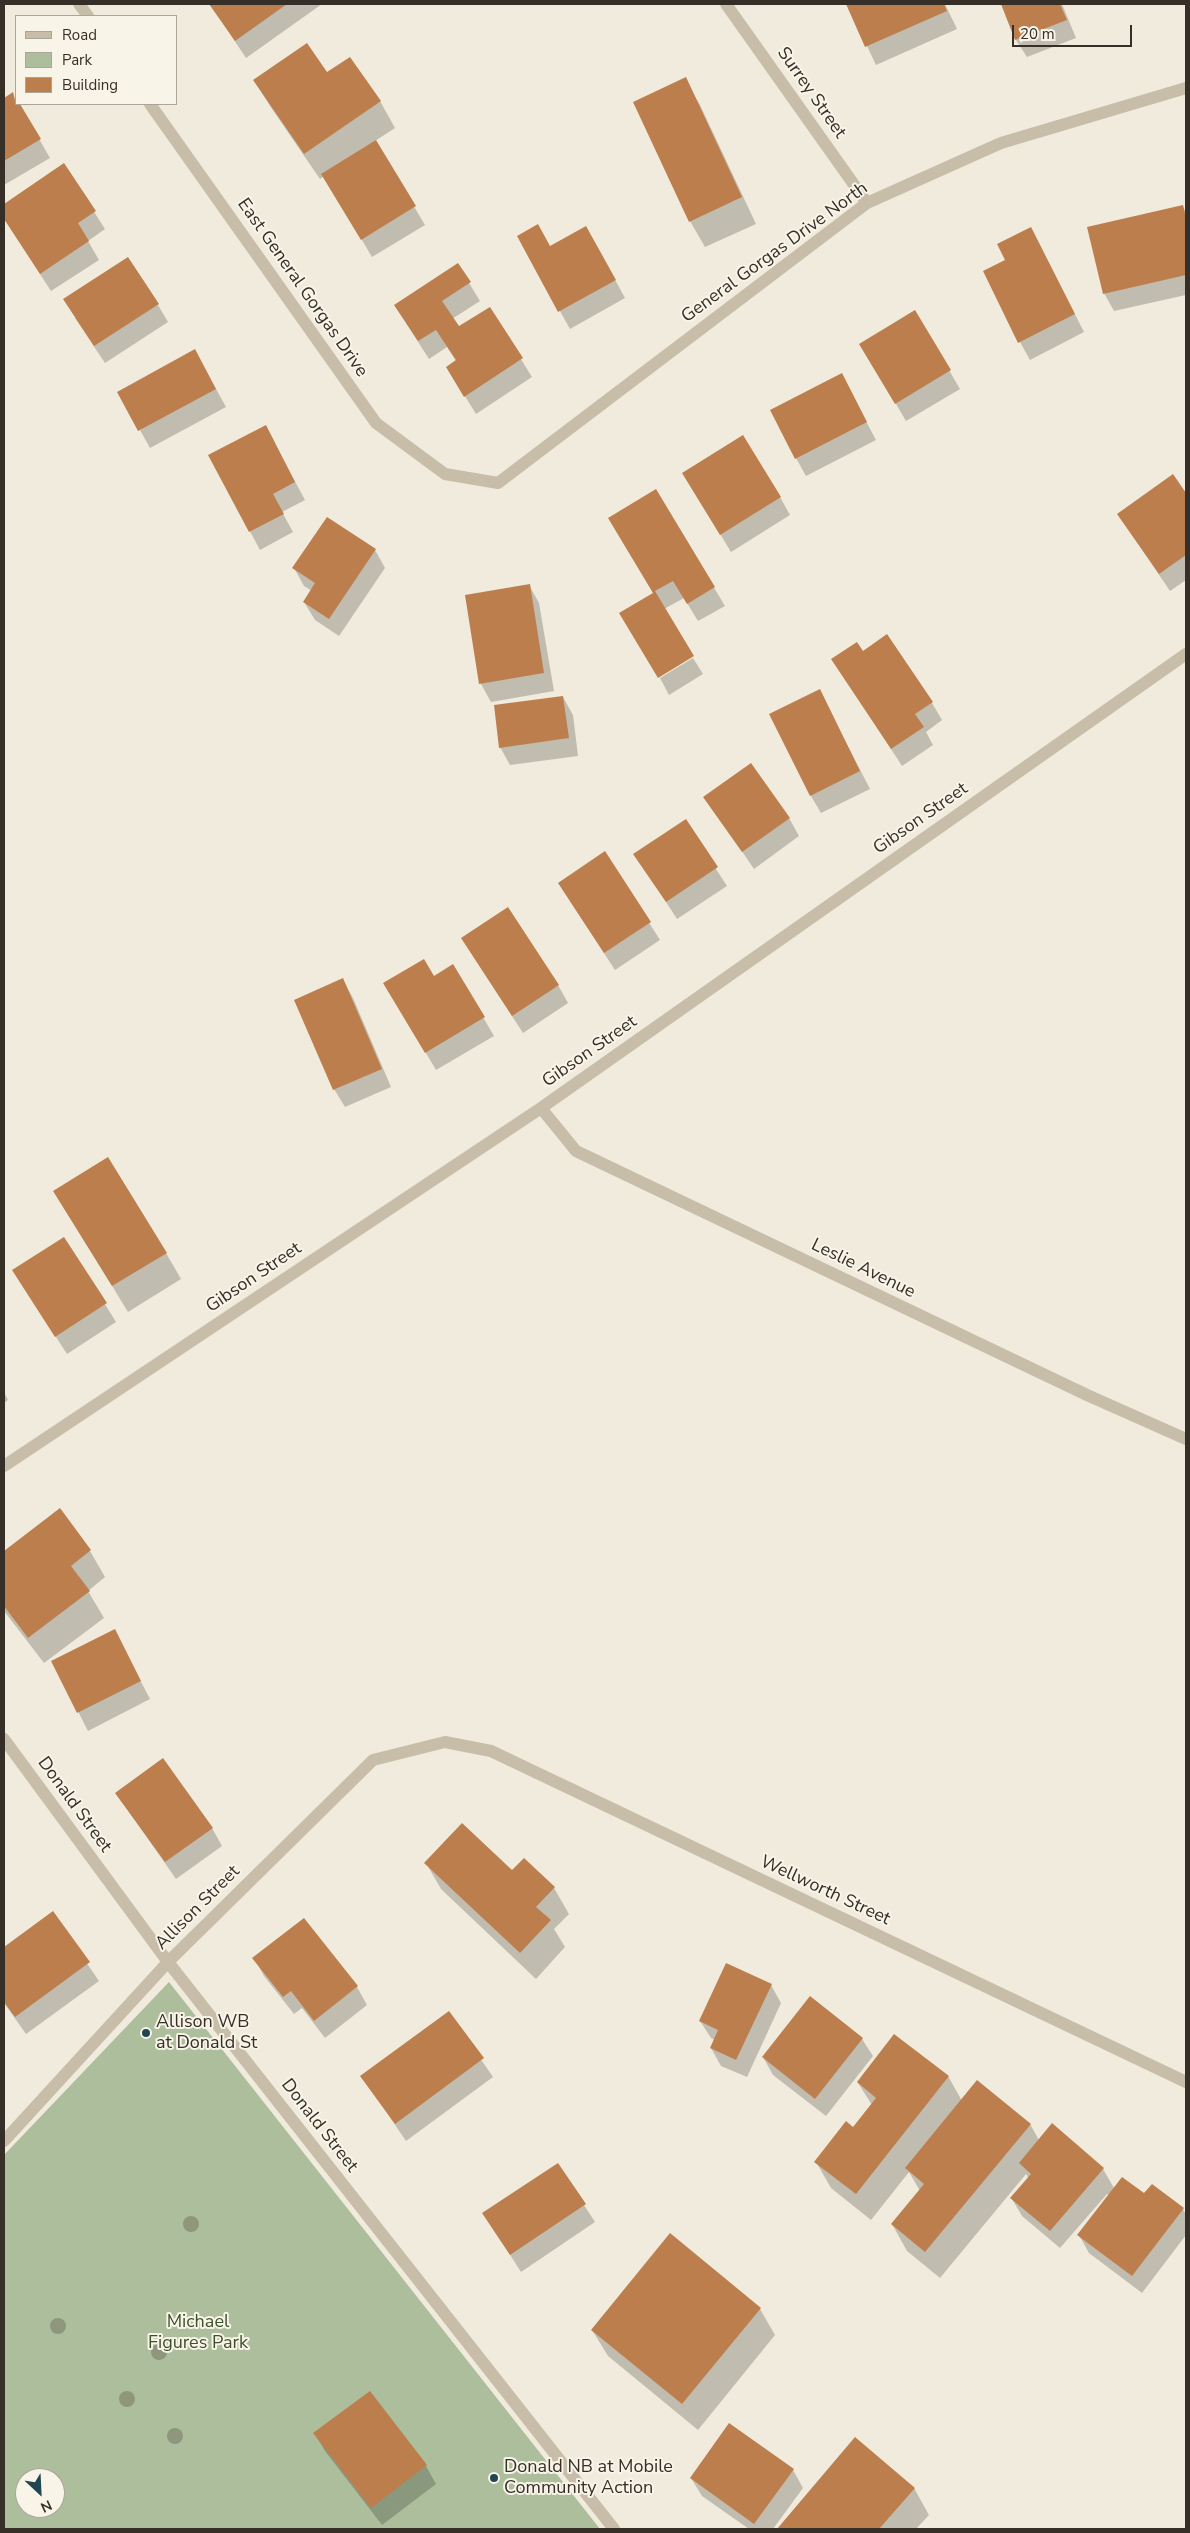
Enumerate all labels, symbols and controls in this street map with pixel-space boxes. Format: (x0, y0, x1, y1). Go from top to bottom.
legend (15, 15, 178, 105)
scale bar (1015, 15, 1135, 47)
text: 20 m (1020, 24, 1055, 44)
text: Road (62, 25, 97, 45)
street label: Surrey Street (772, 43, 850, 143)
text: Park (62, 50, 92, 70)
text: Building (62, 75, 118, 95)
street label: General Gorgas Drive North (678, 178, 872, 328)
street label: East General Gorgas Drive (232, 195, 372, 381)
street label: Gibson Street (870, 779, 972, 859)
street label: Gibson Street (539, 1012, 641, 1092)
street label: Leslie Avenue (808, 1235, 918, 1303)
street label: Gibson Street (202, 1238, 306, 1318)
street label: Donald Street (32, 1753, 116, 1857)
street label: Wellworth Street (757, 1851, 893, 1931)
street label: Allison Street (151, 1861, 245, 1955)
place label: Allison WB at Donald St (156, 2012, 257, 2054)
marker: Allison WB at Donald St (140, 2027, 152, 2039)
street label: Donald Street (276, 2075, 362, 2177)
park label: Michael Figures Park (148, 2312, 248, 2354)
place label: Donald NB at Mobile Community Action (504, 2457, 673, 2500)
north arrow (15, 2468, 65, 2518)
marker: Donald NB at Mobile Community Action (488, 2472, 500, 2484)
text: N (37, 2495, 55, 2517)

